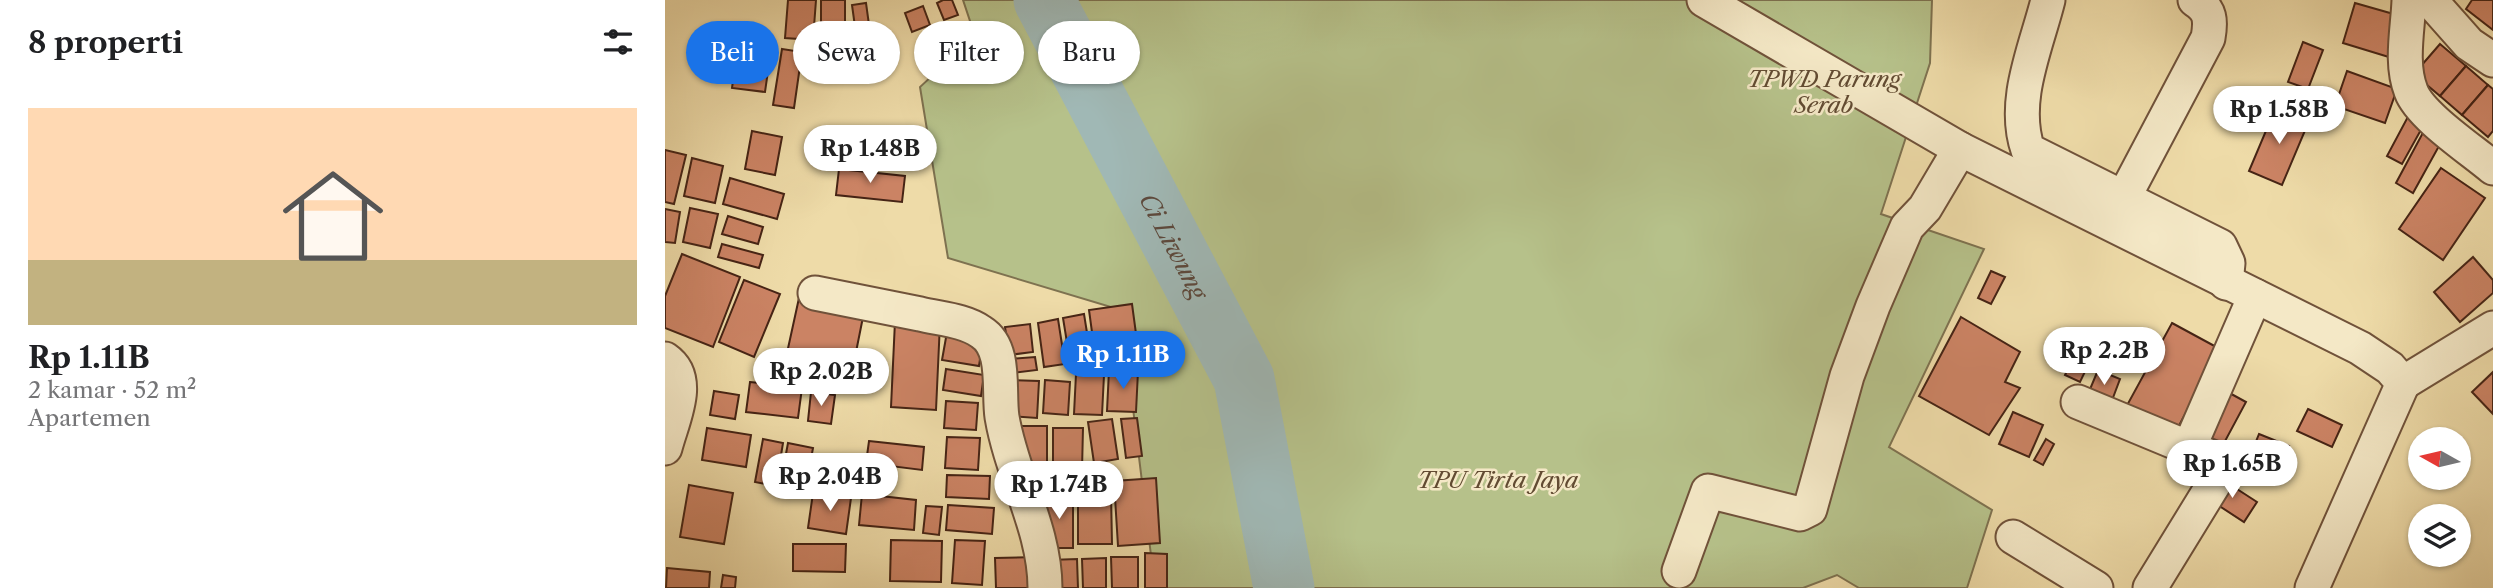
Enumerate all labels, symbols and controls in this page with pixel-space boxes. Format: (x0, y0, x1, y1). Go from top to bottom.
chip: Beli (686, 21, 779, 84)
chip: Sewa (793, 21, 900, 84)
chip: Filter (914, 21, 1024, 84)
chip: Baru (1038, 21, 1140, 84)
icon: filters (599, 23, 637, 61)
text: 8 properti (28, 24, 183, 61)
park label: TPWD Parung Serab (1747, 65, 1903, 119)
pin: Rp 1.58B (2207, 86, 2351, 146)
text: Rp 1.58B (2229, 95, 2329, 123)
pin: Rp 1.48B (798, 125, 942, 185)
text: Rp 1.48B (820, 134, 920, 162)
icon: home (270, 153, 396, 279)
water label: Ci Liwung (1134, 188, 1215, 306)
pin: Rp 2.2B (2039, 328, 2169, 387)
pin: Rp 1.11B (1051, 332, 1195, 391)
text: Rp 2.2B (2059, 336, 2149, 364)
text: Rp 1.11B (28, 339, 150, 376)
text: Rp 1.11B (1076, 340, 1170, 368)
pin: Rp 2.02B (749, 348, 893, 408)
text: Rp 2.02B (769, 357, 873, 385)
text: 2 kamar · 52 m² (28, 376, 196, 404)
text: Apartemen (28, 404, 151, 432)
north arrow (2408, 427, 2471, 490)
map controls (2408, 427, 2471, 567)
pin: Rp 1.65B (2160, 440, 2304, 500)
text: Rp 1.65B (2182, 449, 2282, 477)
pin: Rp 2.04B (758, 454, 902, 513)
text: Rp 2.04B (778, 462, 882, 490)
pin: Rp 1.74B (987, 462, 1131, 521)
park label: TPU Tirta Jaya (1418, 466, 1579, 494)
text: Rp 1.74B (1010, 470, 1108, 498)
button: layers (2408, 504, 2471, 567)

